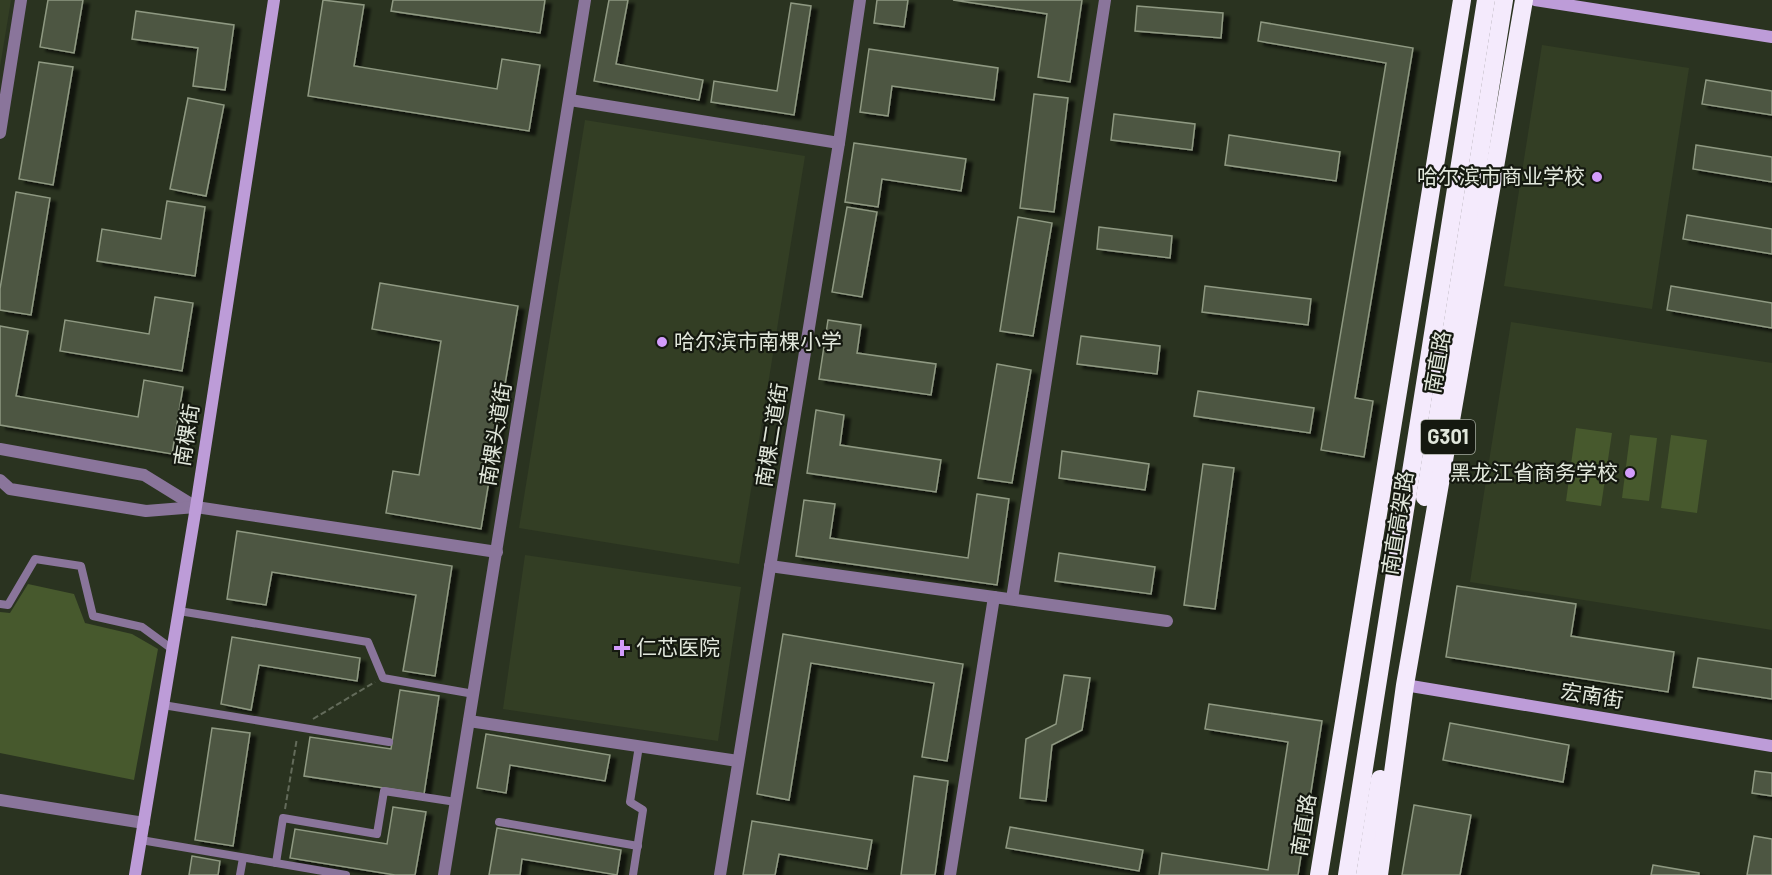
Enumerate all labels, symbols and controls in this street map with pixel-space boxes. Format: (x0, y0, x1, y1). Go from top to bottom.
place label: 哈尔滨市商业学校 (1417, 163, 1585, 188)
marker: 哈尔滨市商业学校 (1590, 170, 1604, 184)
place label: 哈尔滨市南棵小学 (674, 328, 842, 353)
street label: 南直路 (1419, 329, 1454, 395)
marker: 哈尔滨市南棵小学 (655, 335, 669, 349)
street label: 南棵头道街 (474, 380, 515, 488)
street label: 南棵二道街 (750, 381, 791, 489)
street label: 南棵街 (168, 402, 203, 468)
road number: G301 (1421, 420, 1475, 454)
place label: 黑龙江省商务学校 (1450, 459, 1618, 484)
marker: 黑龙江省商务学校 (1623, 466, 1637, 480)
street label: 南直高架路 (1376, 469, 1417, 577)
place label: 仁芯医院 (636, 634, 720, 659)
marker: 仁芯医院 (613, 639, 631, 657)
street label: 宏南街 (1559, 677, 1625, 712)
street label: 南直路 (1285, 792, 1320, 858)

